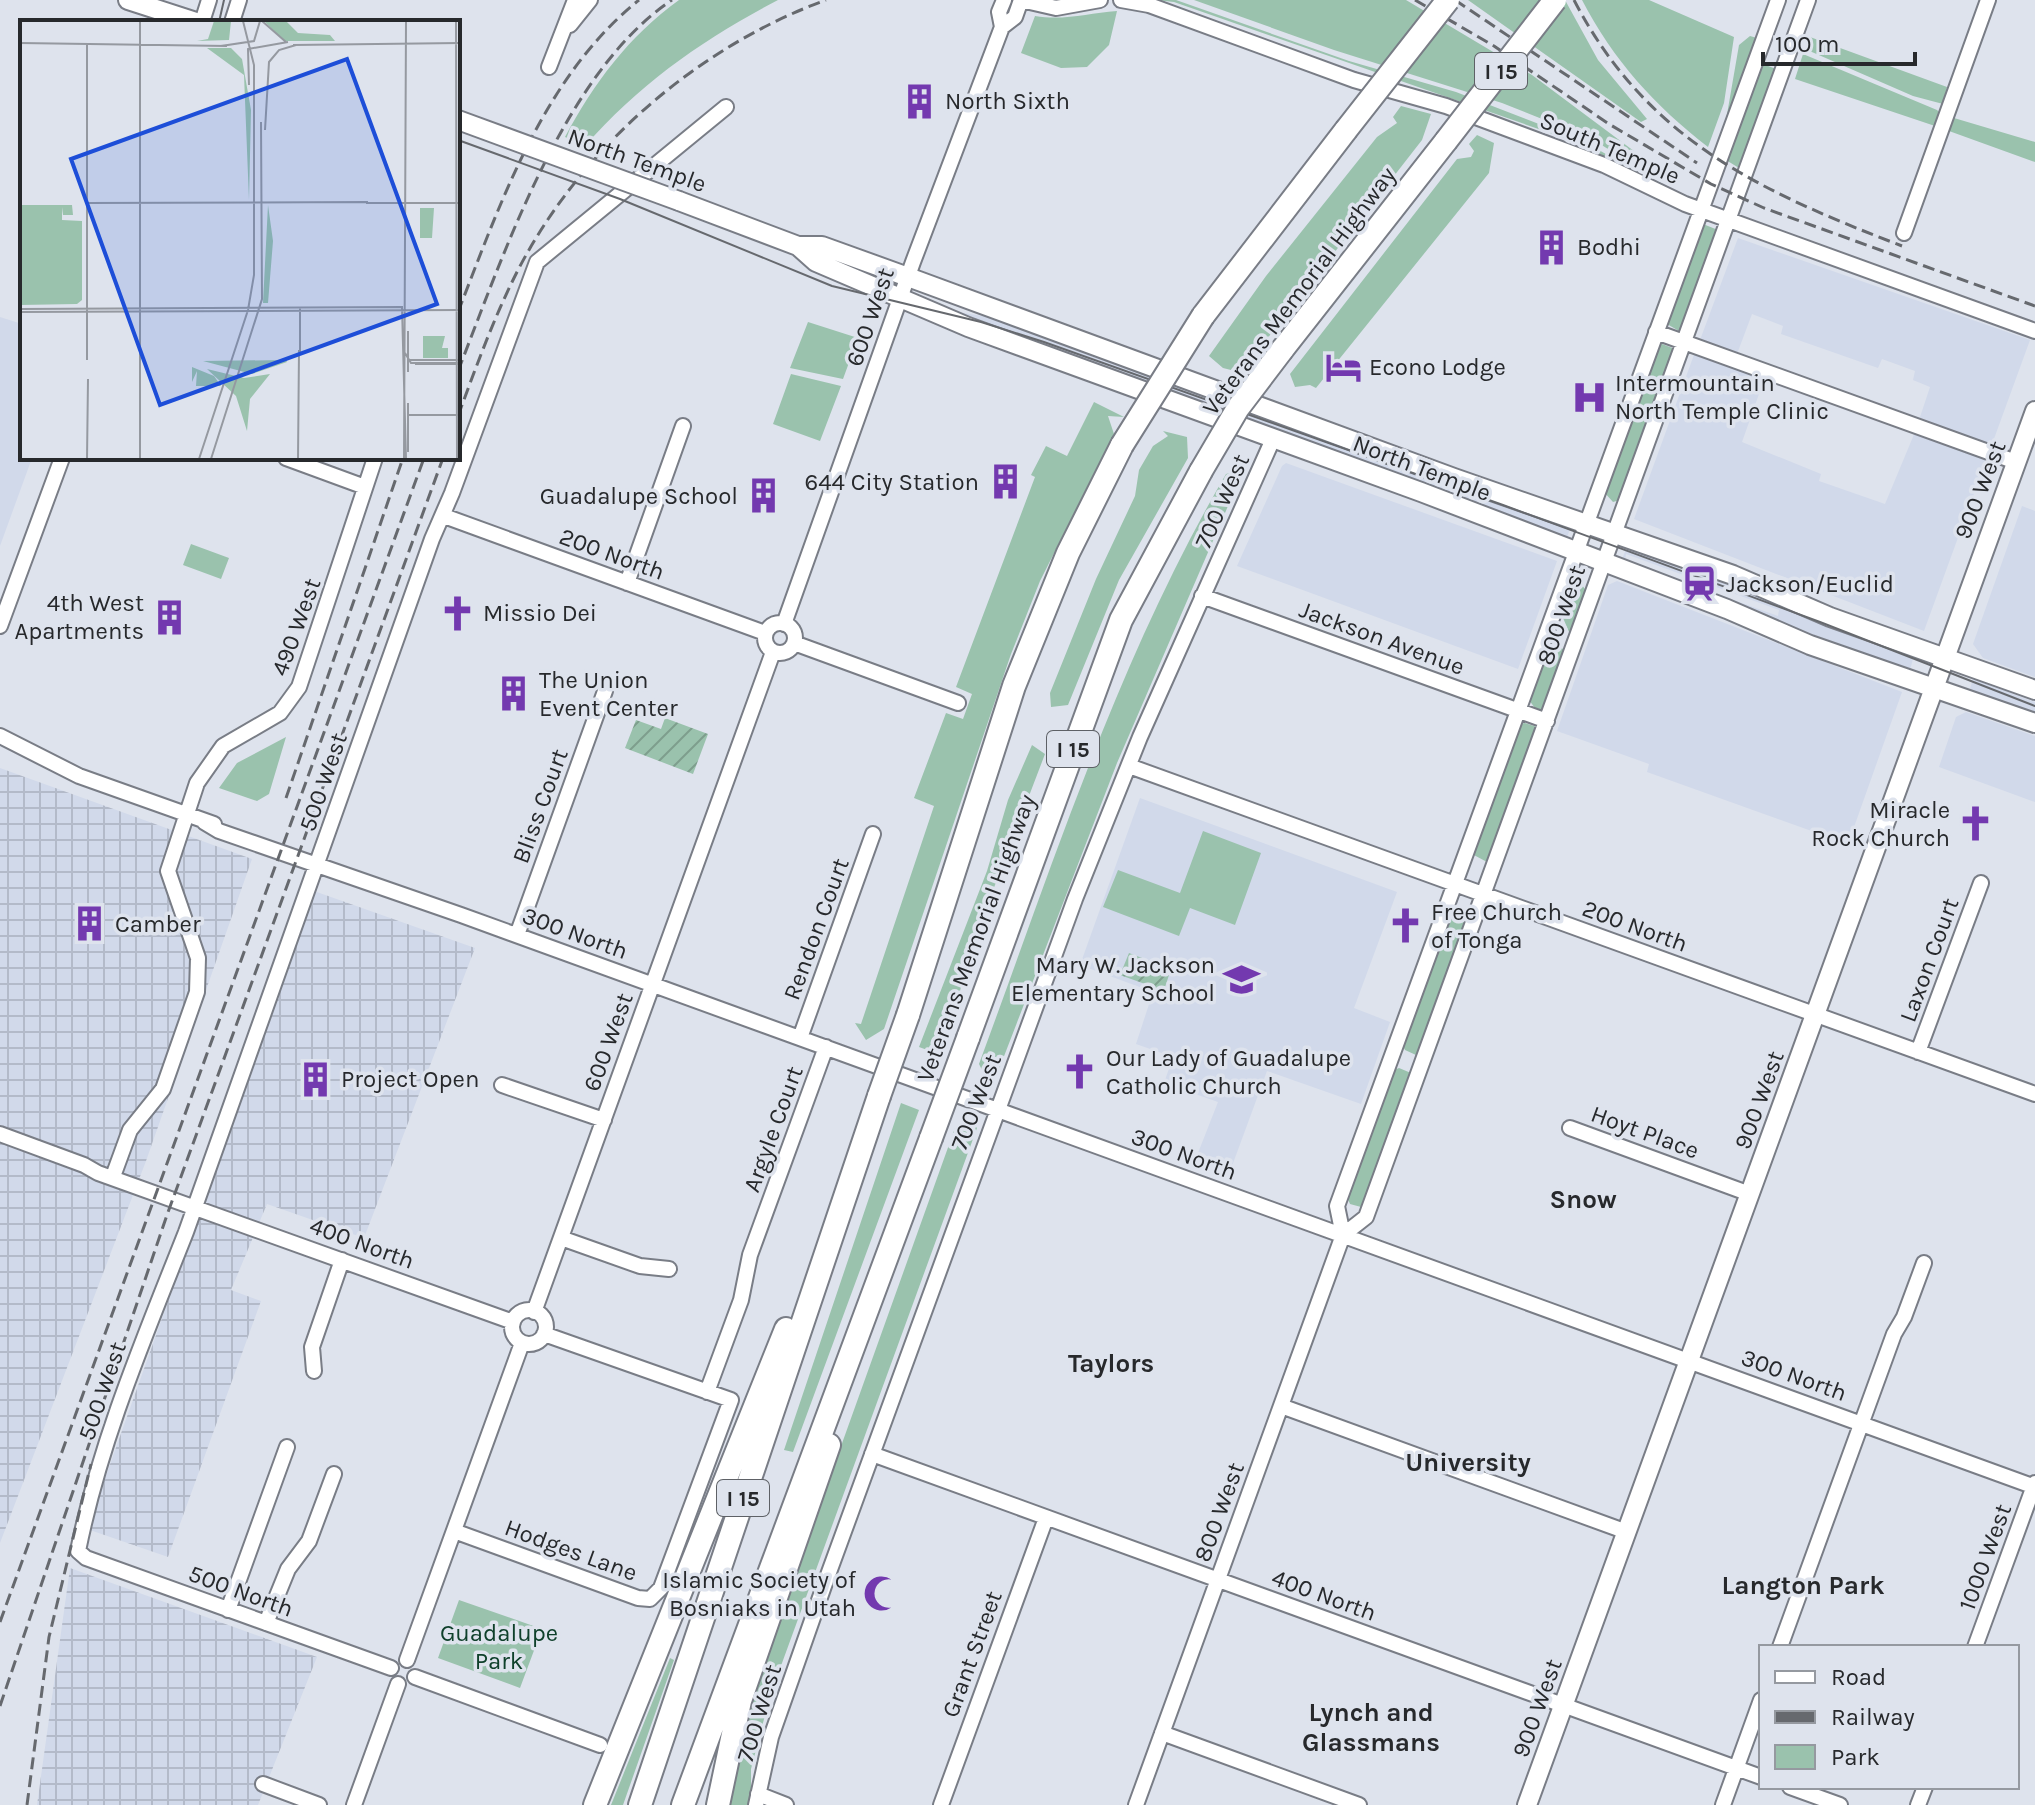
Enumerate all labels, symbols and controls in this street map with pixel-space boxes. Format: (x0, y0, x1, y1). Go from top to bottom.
scale bar (1763, 16, 1915, 66)
inset map (20, 20, 460, 460)
text: 100 m (1775, 30, 1840, 58)
road number: I 15 (1475, 53, 1527, 89)
building icon: North Sixth (900, 82, 938, 120)
place label: North Sixth (945, 87, 1070, 115)
street label: South Temple (1536, 106, 1684, 190)
street label: North Temple (564, 122, 710, 198)
street label: Veterans Memorial Highway (1196, 161, 1402, 421)
building icon: Bodhi (1532, 228, 1570, 266)
place label: Bodhi (1577, 233, 1641, 261)
street label: 600 West (840, 264, 900, 370)
hotel icon: Econo Lodge (1324, 348, 1362, 386)
place label: Econo Lodge (1369, 353, 1506, 381)
place label: Intermountain North Temple Clinic (1615, 369, 1829, 425)
hospital icon: Intermountain North Temple Clinic (1570, 378, 1608, 416)
street label: North Temple (1349, 429, 1495, 507)
street label: 900 West (1949, 437, 2011, 543)
street label: 700 West (1189, 450, 1255, 552)
building icon: 644 City Station (986, 463, 1024, 501)
place label: 644 City Station (804, 468, 979, 496)
building icon: Guadalupe School (745, 477, 783, 515)
place label: Guadalupe School (540, 482, 738, 510)
street label: 200 North (556, 522, 668, 586)
street label: 800 West (1531, 561, 1591, 669)
station icon: Jackson/Euclid (1681, 565, 1719, 603)
place label: Jackson/Euclid (1726, 570, 1894, 598)
street label: 490 West (265, 574, 327, 680)
place label: 4th West Apartments (14, 589, 144, 645)
church icon: Missio Dei (438, 594, 476, 632)
street label: Jackson Avenue (1296, 595, 1468, 681)
building icon: 4th West Apartments (151, 598, 189, 636)
place label: Missio Dei (483, 599, 597, 627)
place label: The Union Event Center (539, 666, 678, 722)
building icon: The Union Event Center (494, 675, 532, 713)
street label: 500 West (293, 729, 353, 835)
road number: I 15 (1047, 731, 1099, 767)
street label: Bliss Court (506, 745, 574, 867)
street label: Veterans Memorial Highway (911, 790, 1041, 1086)
place label: Miracle Rock Church (1811, 796, 1950, 852)
church icon: Miracle Rock Church (1957, 805, 1995, 843)
street label: Rendon Court (777, 854, 855, 1004)
street label: 200 North (1579, 894, 1691, 958)
street label: Laxon Court (1894, 894, 1964, 1026)
place label: Free Church of Tonga (1431, 898, 1562, 954)
street label: 300 North (518, 901, 632, 965)
building icon: Camber (70, 905, 108, 943)
church icon: Free Church of Tonga (1386, 907, 1424, 945)
place label: Camber (115, 910, 201, 938)
place label: Mary W. Jackson Elementary School (1011, 951, 1215, 1007)
school or university icon: Mary W. Jackson Elementary School (1222, 960, 1260, 998)
street label: 600 West (577, 989, 639, 1095)
place label: Our Lady of Guadalupe Catholic Church (1106, 1044, 1351, 1100)
street label: 900 West (1728, 1047, 1790, 1153)
street label: 700 West (945, 1050, 1007, 1154)
church icon: Our Lady of Guadalupe Catholic Church (1061, 1053, 1099, 1091)
building icon: Project Open (296, 1060, 334, 1098)
street label: Argyle Court (737, 1062, 809, 1196)
place label: Project Open (341, 1065, 479, 1093)
street label: Hoyt Place (1587, 1100, 1703, 1164)
street label: 300 North (1127, 1122, 1241, 1186)
district label: Snow (1549, 1184, 1617, 1215)
street label: 400 North (306, 1211, 418, 1275)
street label: 500 West (72, 1338, 132, 1444)
street label: 300 North (1737, 1343, 1851, 1407)
district label: Taylors (1068, 1348, 1154, 1379)
district label: University (1405, 1447, 1531, 1478)
street label: 800 West (1188, 1459, 1250, 1565)
road number: I 15 (717, 1480, 769, 1516)
street label: 1000 West (1953, 1500, 2017, 1614)
street label: Hodges Lane (501, 1513, 641, 1587)
street label: 500 North (185, 1559, 297, 1623)
street label: 400 North (1268, 1563, 1380, 1627)
place label: Islamic Society of Bosniaks in Utah (662, 1566, 857, 1622)
district label: Langton Park (1721, 1570, 1885, 1601)
mosque icon: Islamic Society of Bosniaks in Utah (863, 1575, 901, 1613)
street label: Grant Street (936, 1587, 1008, 1721)
park label: Guadalupe Park (440, 1619, 558, 1675)
legend (1759, 1645, 2019, 1789)
street label: 900 West (1506, 1655, 1568, 1761)
street label: 700 West (731, 1661, 787, 1765)
text: Road (1831, 1663, 1886, 1691)
district label: Lynch and Glassmans (1302, 1697, 1440, 1758)
text: Railway (1831, 1703, 1915, 1731)
text: Park (1831, 1743, 1880, 1771)

